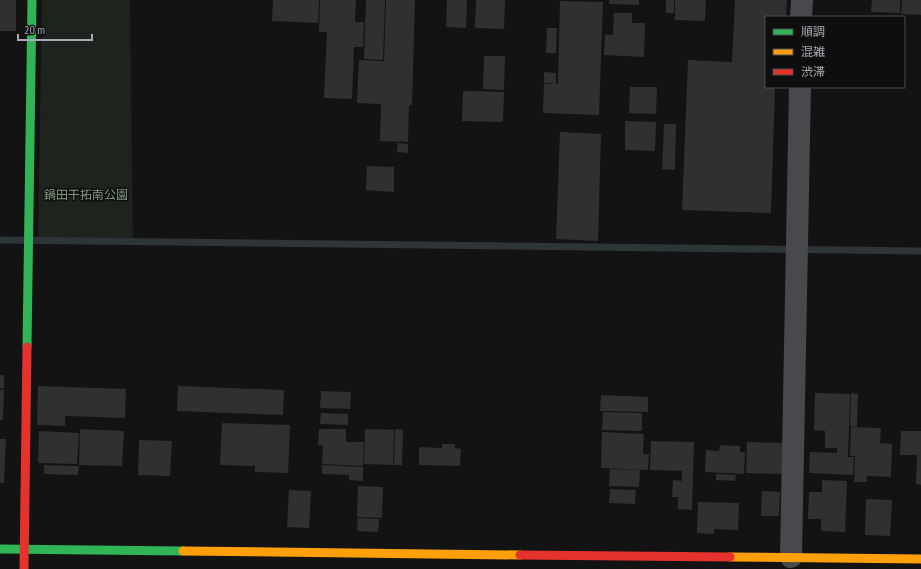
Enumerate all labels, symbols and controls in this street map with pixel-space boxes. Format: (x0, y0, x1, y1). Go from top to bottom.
scale bar (18, 16, 92, 42)
legend (765, 16, 905, 88)
text: 20 m (24, 22, 45, 37)
text: 順調 (801, 24, 825, 39)
text: 混雑 (801, 44, 825, 59)
text: 渋滞 (801, 64, 825, 79)
park label: 鍋田干拓南公園 (44, 187, 128, 202)

